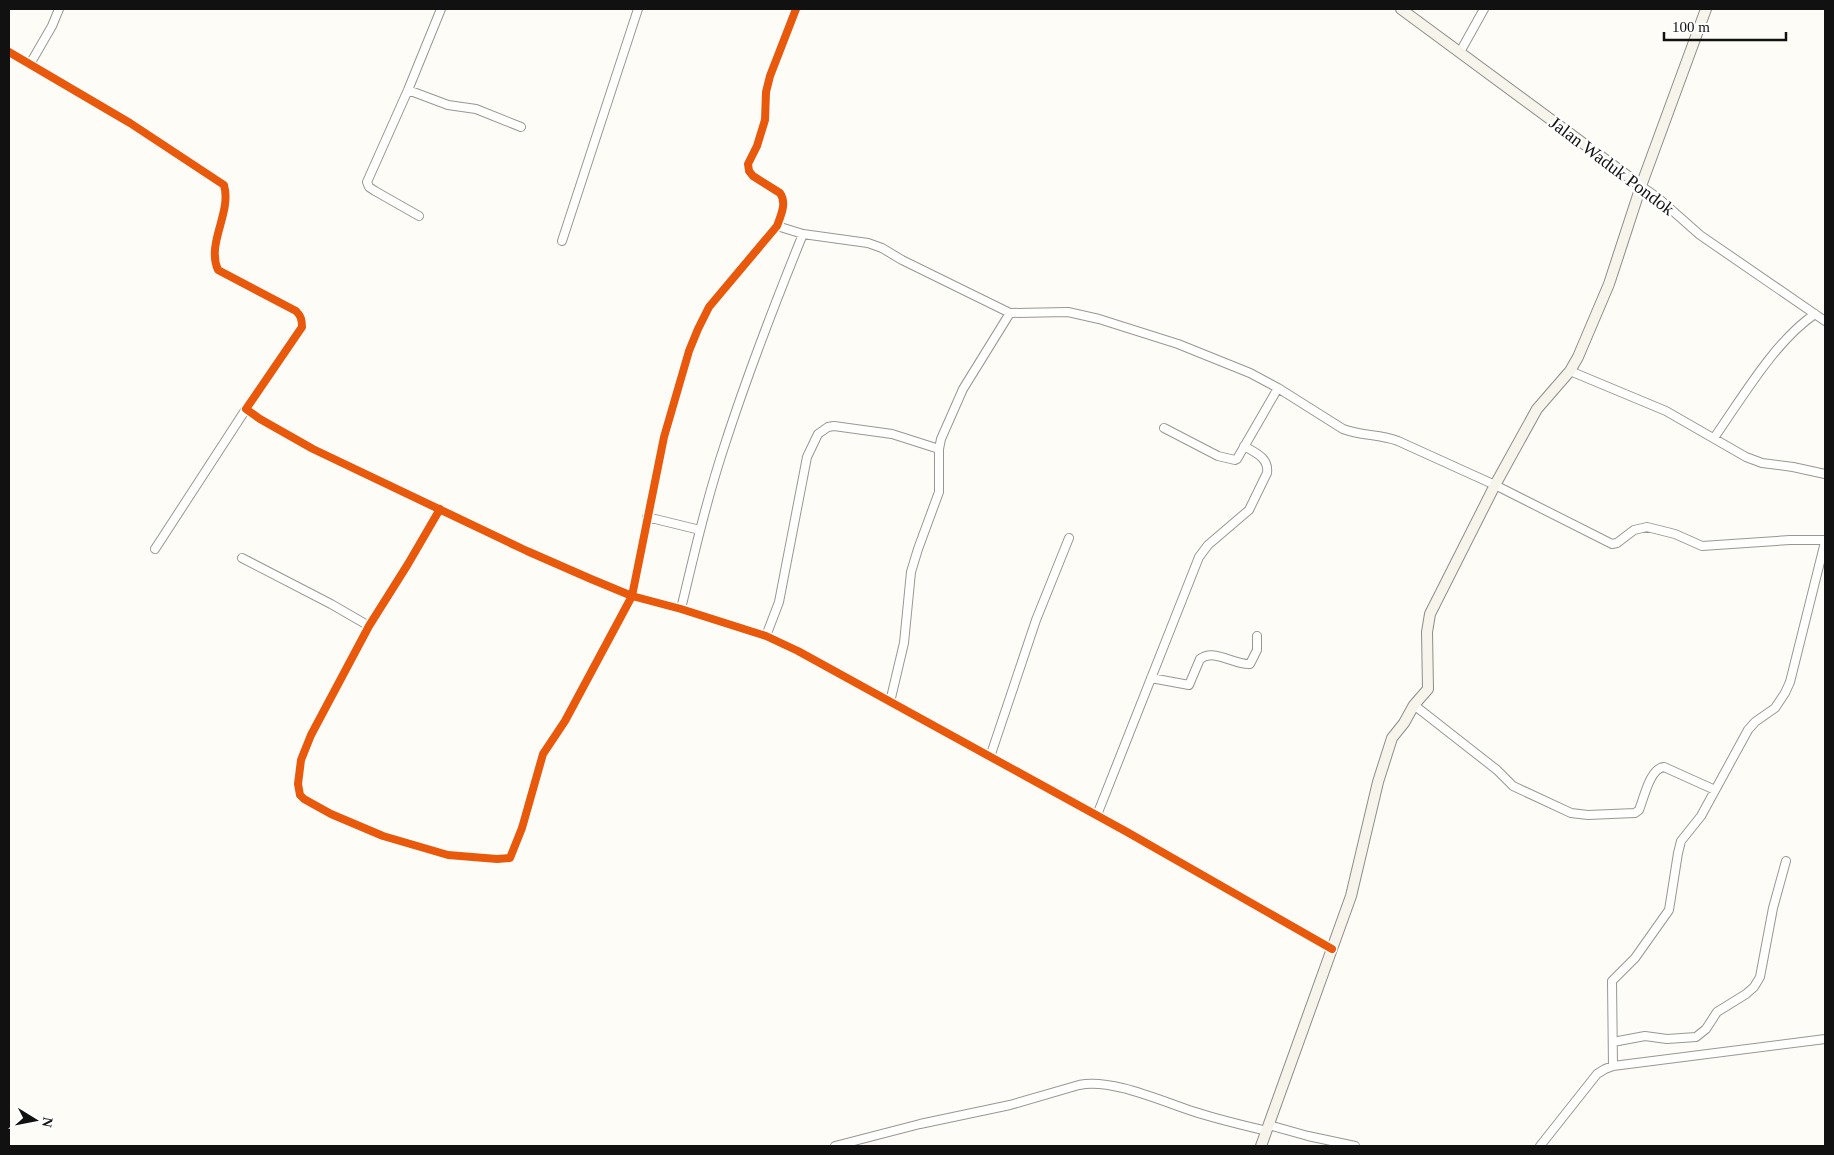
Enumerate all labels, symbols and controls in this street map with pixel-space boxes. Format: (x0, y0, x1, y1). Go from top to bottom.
scale bar (1664, 10, 1786, 42)
text: 100 m (1672, 19, 1710, 35)
street label: Jalan Waduk Pondok (1546, 113, 1678, 219)
north arrow (10, 1095, 60, 1145)
text: N (39, 1116, 56, 1128)

